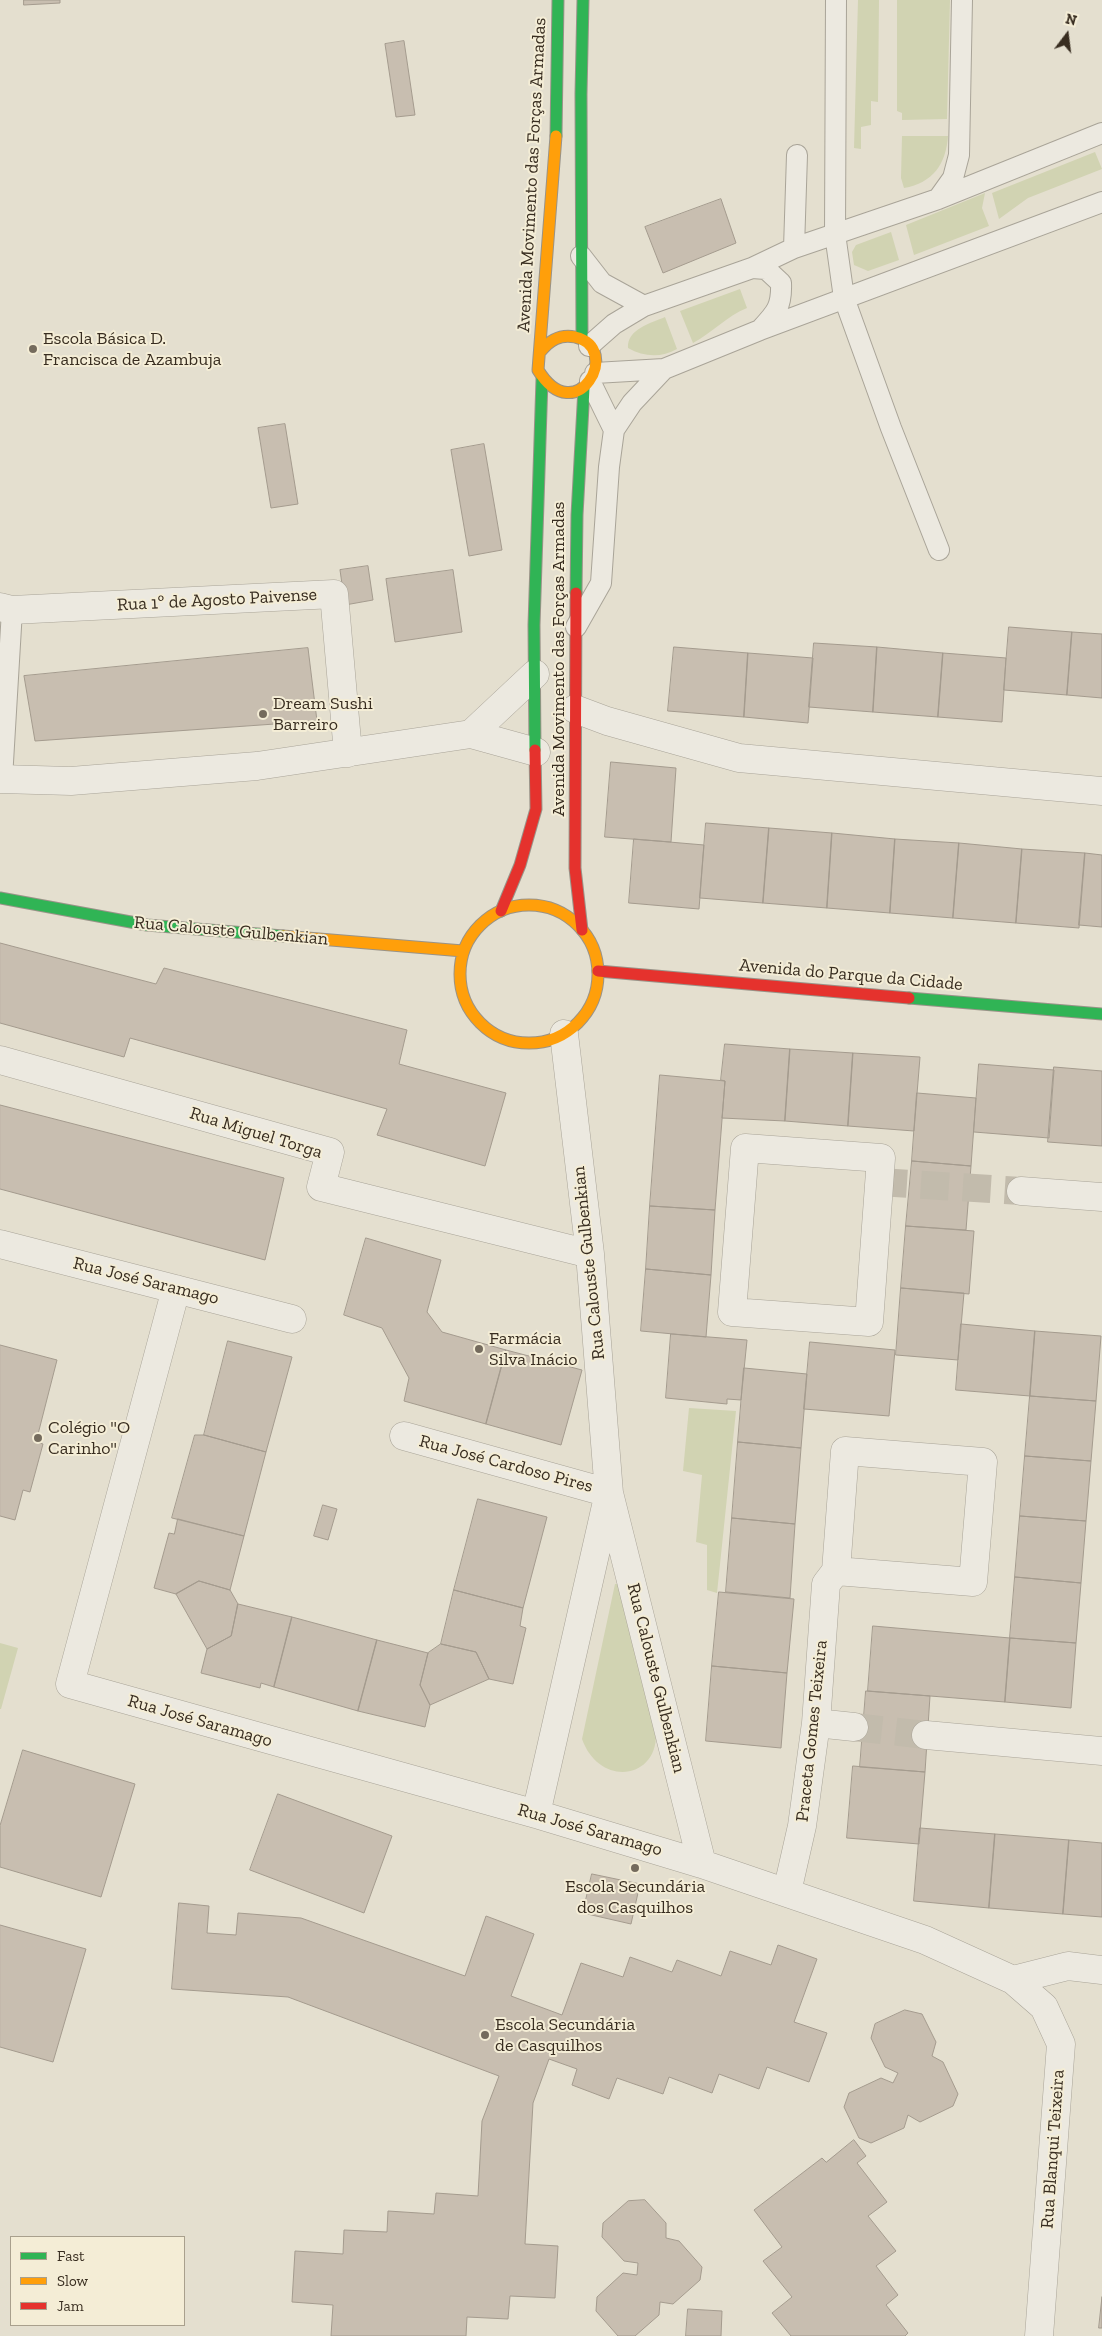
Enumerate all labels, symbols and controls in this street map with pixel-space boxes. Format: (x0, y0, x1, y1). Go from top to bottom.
north arrow (1042, 10, 1092, 60)
text: N (1064, 10, 1078, 30)
street label: Avenida Movimento das Forças Armadas (513, 17, 551, 333)
place label: Escola Básica D. Francisca de Azambuja (43, 328, 222, 370)
marker: Escola Básica D. Francisca de Azambuja (27, 343, 39, 355)
street label: Avenida Movimento das Forças Armadas (548, 502, 570, 816)
street label: Rua 1º de Agosto Paivense (116, 584, 318, 616)
place label: Dream Sushi Barreiro (273, 693, 373, 736)
marker: Dream Sushi Barreiro (257, 708, 269, 720)
street label: Rua Calouste Gulbenkian (133, 912, 329, 950)
street label: Avenida do Parque da Cidade (738, 954, 964, 996)
street label: Rua Miguel Torga (187, 1103, 325, 1163)
street label: Rua Calouste Gulbenkian (568, 1165, 610, 1361)
street label: Rua José Saramago (71, 1252, 221, 1310)
place label: Farmácia Silva Inácio (489, 1328, 578, 1370)
marker: Farmácia Silva Inácio (473, 1343, 485, 1355)
place label: Colégio "O Carinho" (48, 1417, 130, 1460)
street label: Rua José Cardoso Pires (417, 1430, 595, 1498)
marker: Colégio "O Carinho" (32, 1432, 44, 1444)
street label: Rua Calouste Gulbenkian (622, 1581, 690, 1775)
street label: Praceta Gomes Teixeira (792, 1639, 832, 1823)
street label: Rua José Saramago (125, 1690, 275, 1752)
street label: Rua José Saramago (515, 1799, 665, 1861)
marker: Escola Secundária dos Casquilhos (629, 1862, 641, 1874)
place label: Escola Secundária dos Casquilhos (565, 1876, 705, 1918)
place label: Escola Secundária de Casquilhos (495, 2014, 635, 2056)
marker: Escola Secundária de Casquilhos (479, 2029, 491, 2041)
street label: Rua Blanqui Teixeira (1037, 2069, 1069, 2229)
legend (10, 2236, 185, 2326)
text: Fast (57, 2247, 85, 2265)
text: Slow (57, 2272, 88, 2290)
text: Jam (57, 2297, 84, 2315)

